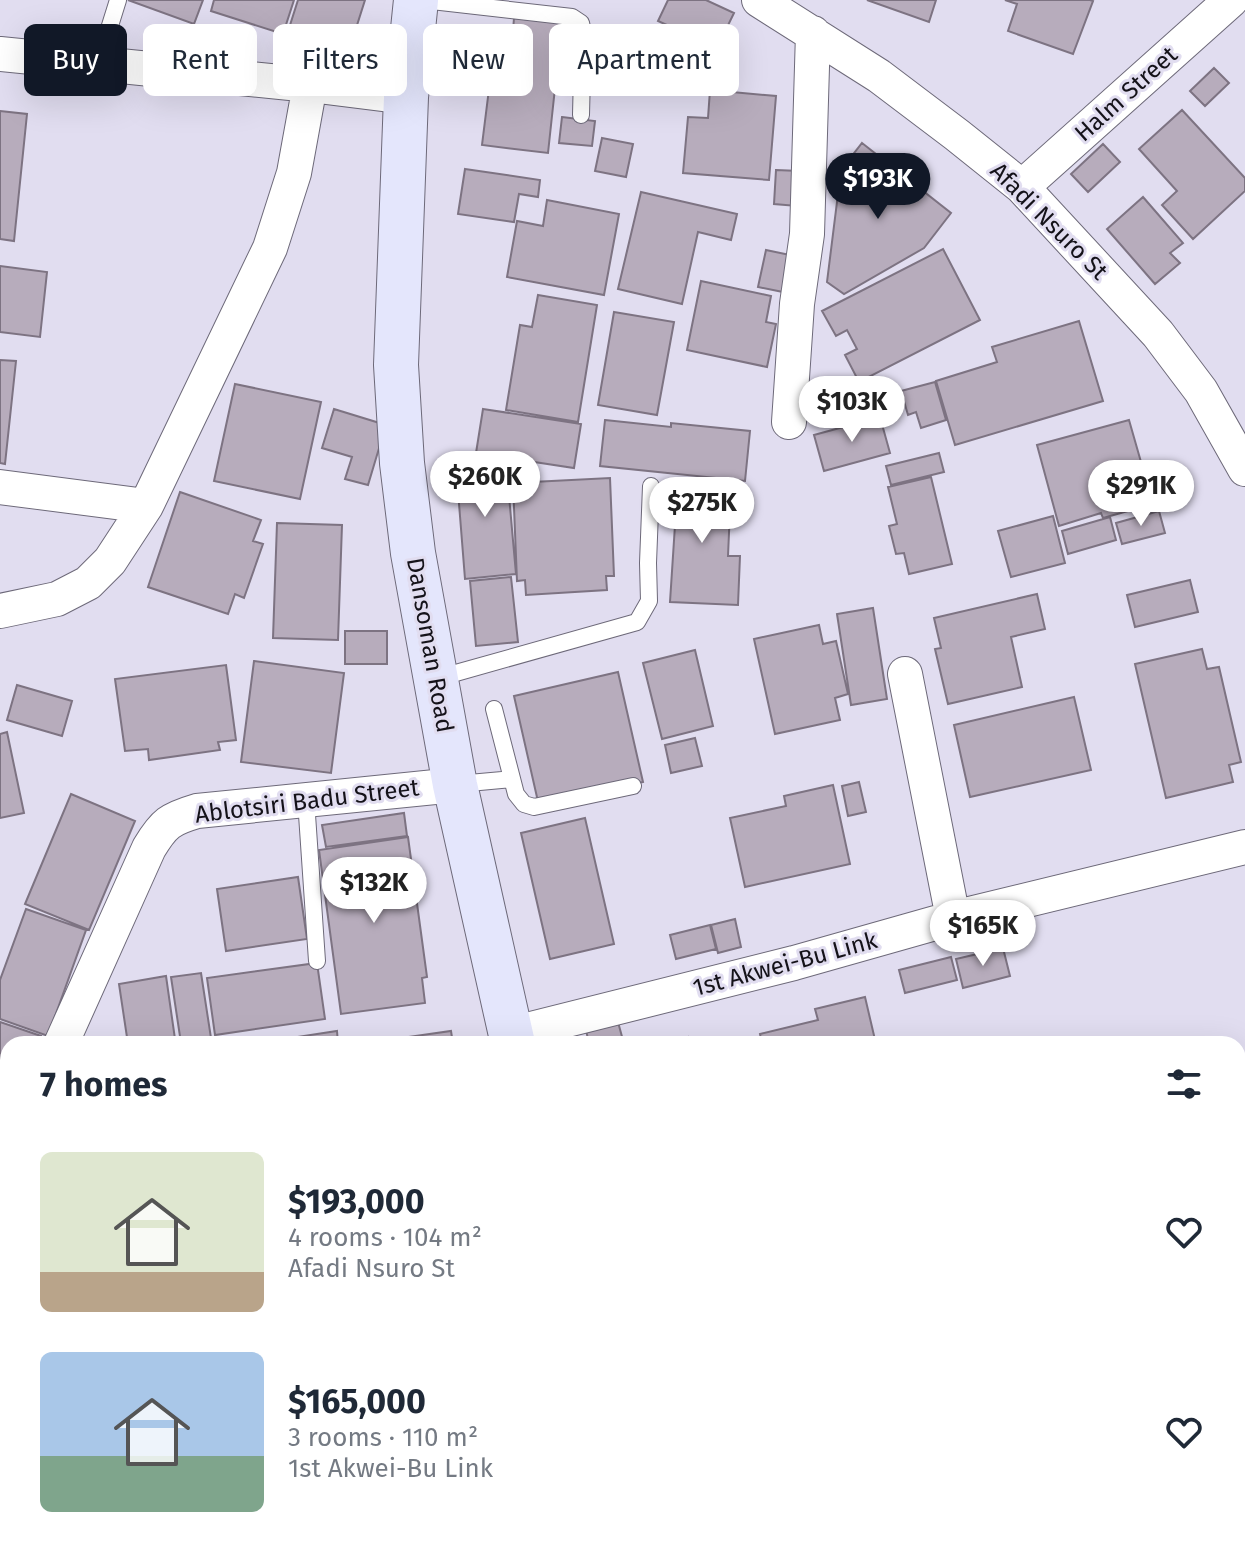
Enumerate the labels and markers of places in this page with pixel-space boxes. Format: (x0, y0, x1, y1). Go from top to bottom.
pin: $193K (822, 153, 934, 221)
pin: $103K (796, 376, 908, 444)
pin: $260K (429, 451, 541, 519)
pin: $291K (1085, 460, 1197, 528)
pin: $275K (646, 477, 758, 545)
pin: $132K (318, 857, 430, 925)
pin: $165K (927, 900, 1039, 968)

